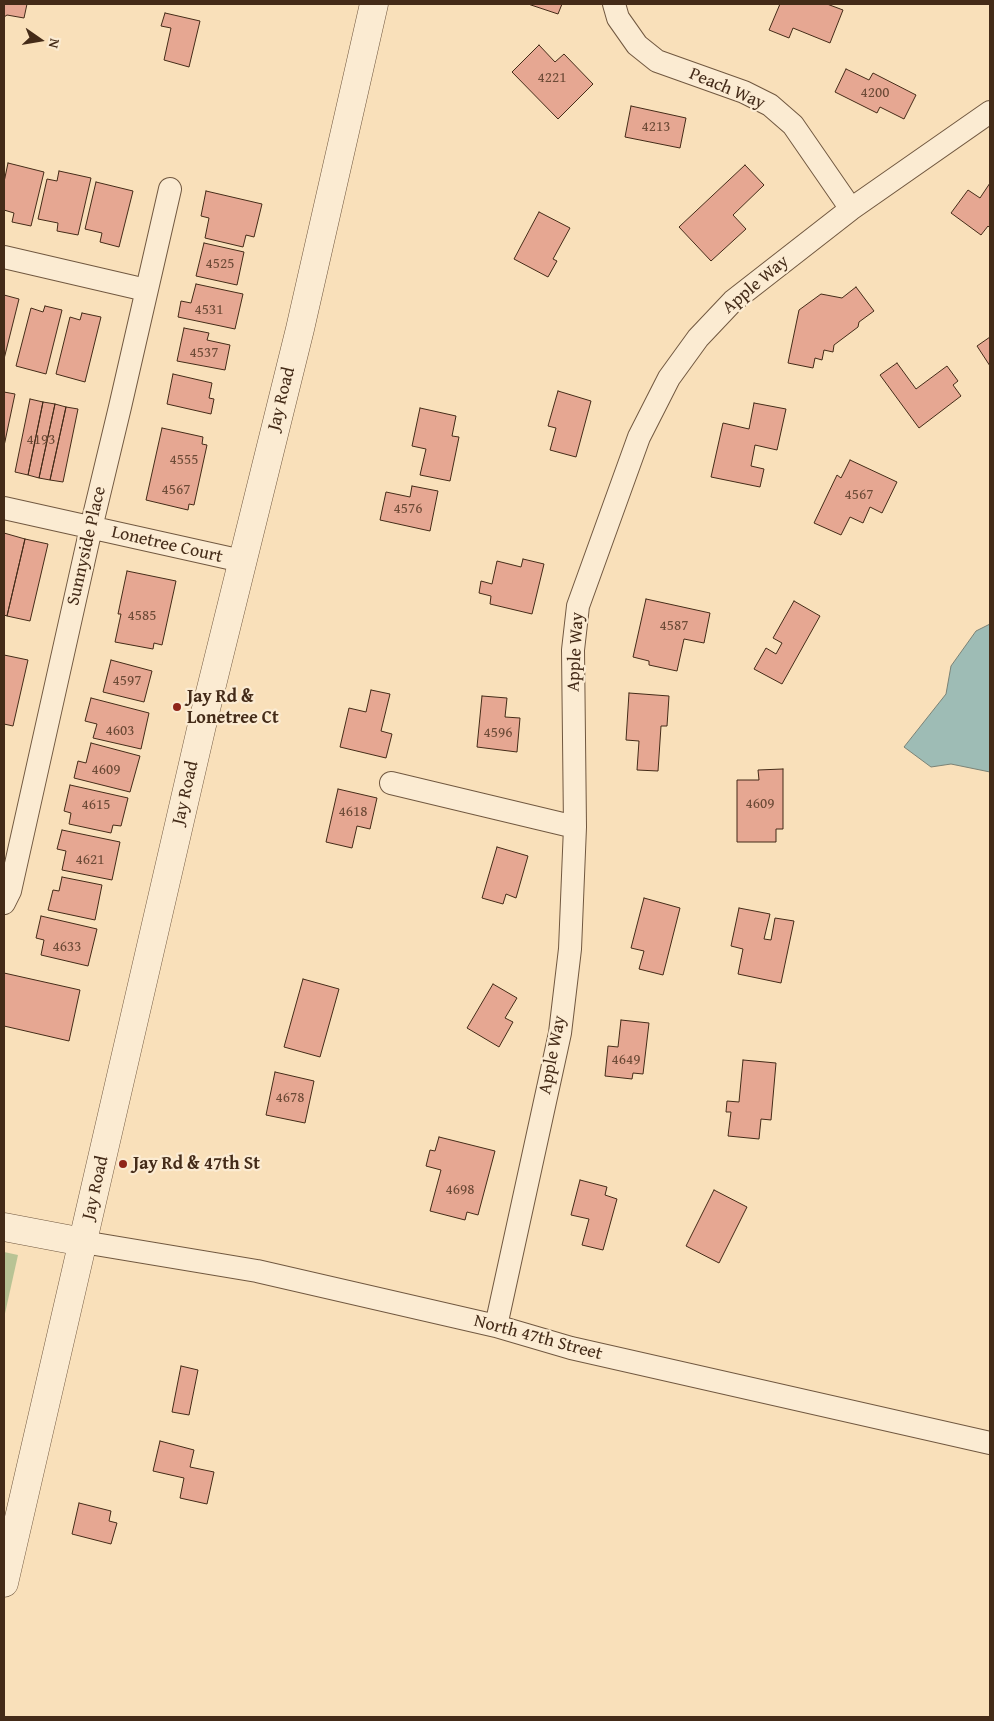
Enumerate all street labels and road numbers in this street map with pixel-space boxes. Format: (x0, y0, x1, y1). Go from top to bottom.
street label: Peach Way (686, 63, 768, 115)
street label: Apple Way (718, 251, 794, 319)
street label: Jay Road (264, 365, 300, 433)
street label: Sunnyside Place (63, 484, 111, 608)
street label: Lonetree Court (109, 522, 225, 568)
street label: Apple Way (563, 612, 589, 692)
street label: Jay Road (168, 759, 204, 827)
street label: Apple Way (535, 1014, 571, 1096)
street label: Jay Road (78, 1154, 114, 1222)
street label: North 47th Street (471, 1310, 605, 1366)

